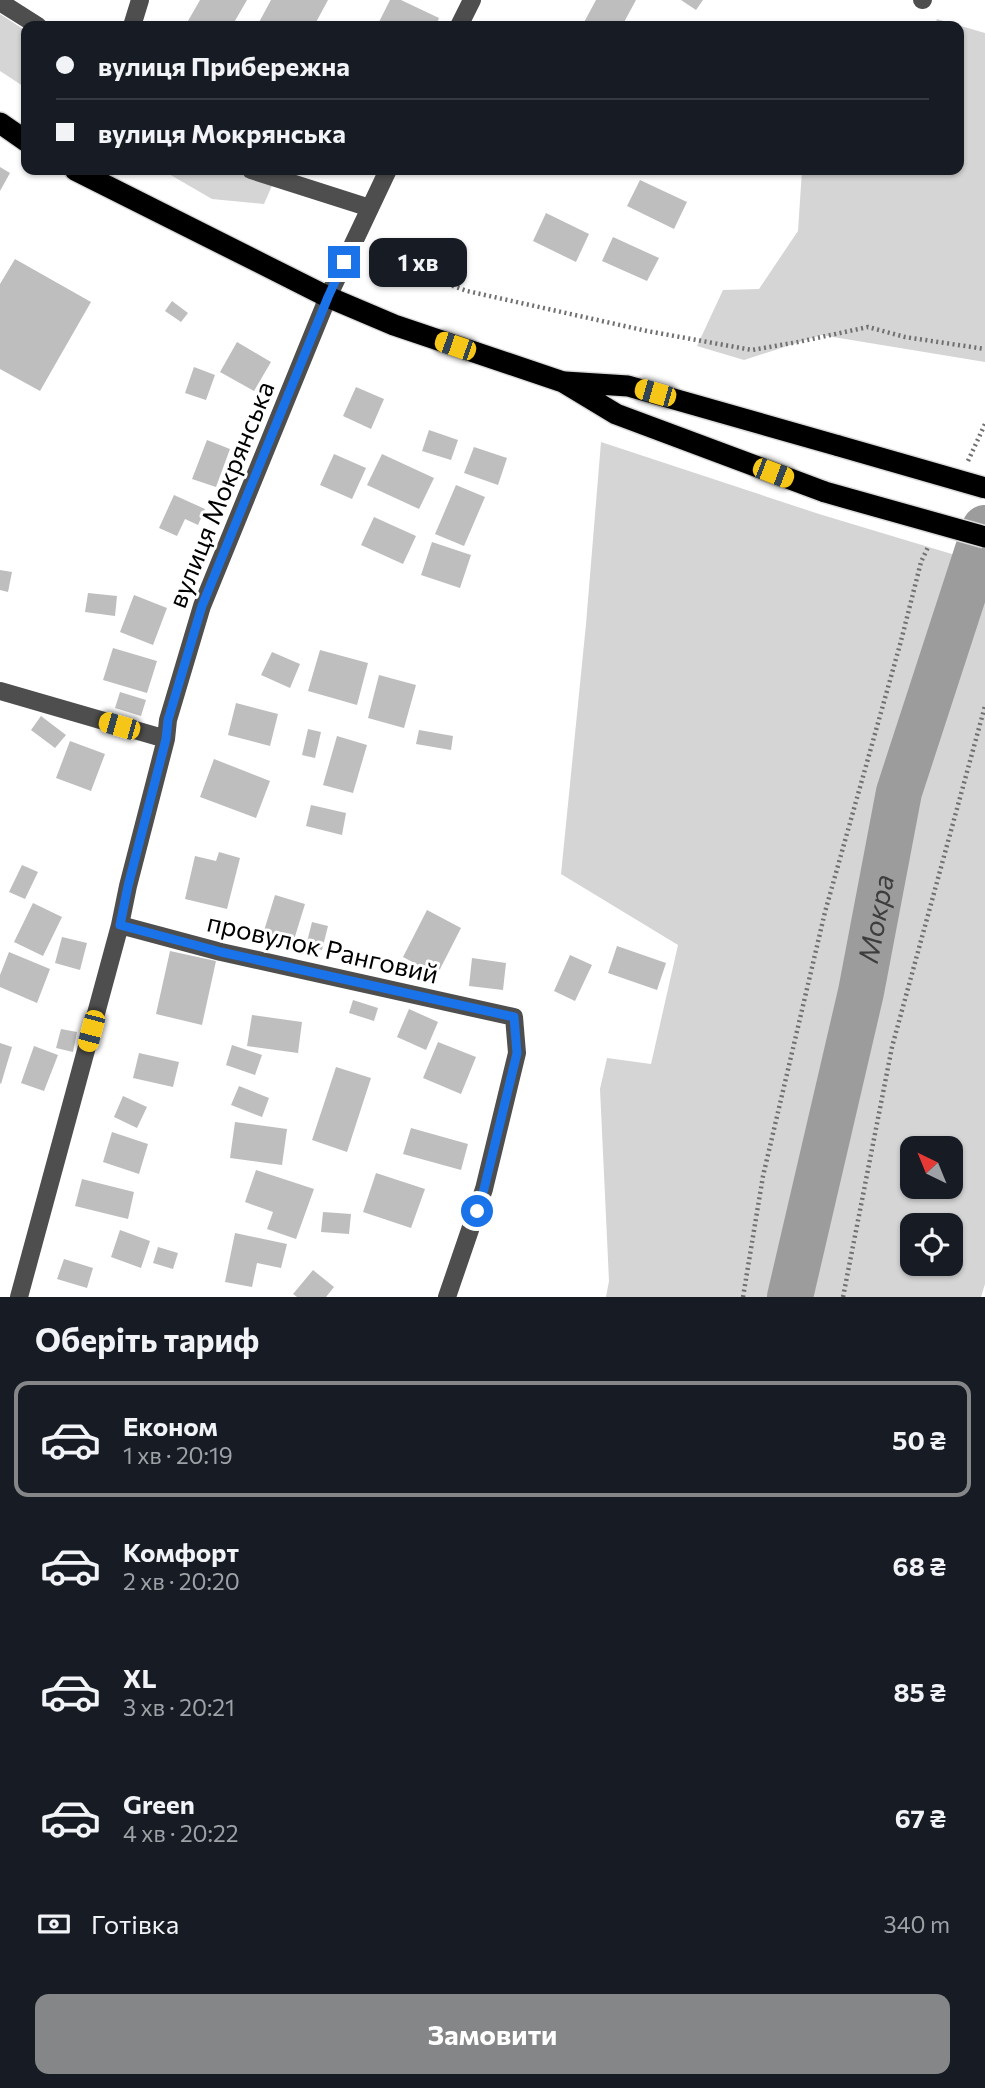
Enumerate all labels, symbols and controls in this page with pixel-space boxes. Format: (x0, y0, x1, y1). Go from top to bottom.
text: вулиця Прибережна (98, 50, 350, 81)
text: вулиця Мокрянська (98, 117, 346, 148)
callout: 1 хв (368, 238, 466, 286)
route end (328, 246, 360, 278)
text: 1 хв (398, 248, 438, 276)
car (432, 329, 479, 363)
street label: вулиця Мокрянська (160, 376, 280, 612)
car (632, 377, 679, 409)
car (750, 456, 797, 490)
car (96, 710, 143, 742)
water label: Мокра (850, 871, 900, 966)
street label: провулок Ранговий (204, 905, 442, 989)
car (76, 1008, 107, 1054)
north arrow (900, 1136, 962, 1199)
map controls (900, 1136, 963, 1276)
route start (461, 1195, 493, 1227)
button: locate (900, 1213, 963, 1276)
text: Оберіть тариф (35, 1319, 259, 1359)
icon: car (39, 1408, 102, 1471)
text: Економ (123, 1410, 218, 1441)
text: 50 ₴ (892, 1424, 946, 1455)
text: 1 хв · 20:19 (123, 1441, 233, 1469)
icon: car (39, 1534, 102, 1597)
text: Комфорт (123, 1536, 239, 1567)
text: 68 ₴ (893, 1550, 946, 1581)
text: 2 хв · 20:20 (123, 1567, 240, 1595)
icon: car (39, 1660, 102, 1723)
text: XL (123, 1662, 157, 1693)
text: 85 ₴ (893, 1676, 946, 1707)
text: 3 хв · 20:21 (123, 1693, 235, 1721)
icon: car (39, 1786, 102, 1849)
text: Green (123, 1788, 195, 1819)
text: 67 ₴ (895, 1802, 946, 1833)
text: 4 хв · 20:22 (123, 1819, 239, 1847)
icon: cash (35, 1905, 73, 1943)
text: Готівка (91, 1908, 179, 1939)
text: 340 m (884, 1910, 950, 1938)
button: Замовити (35, 1994, 950, 2074)

